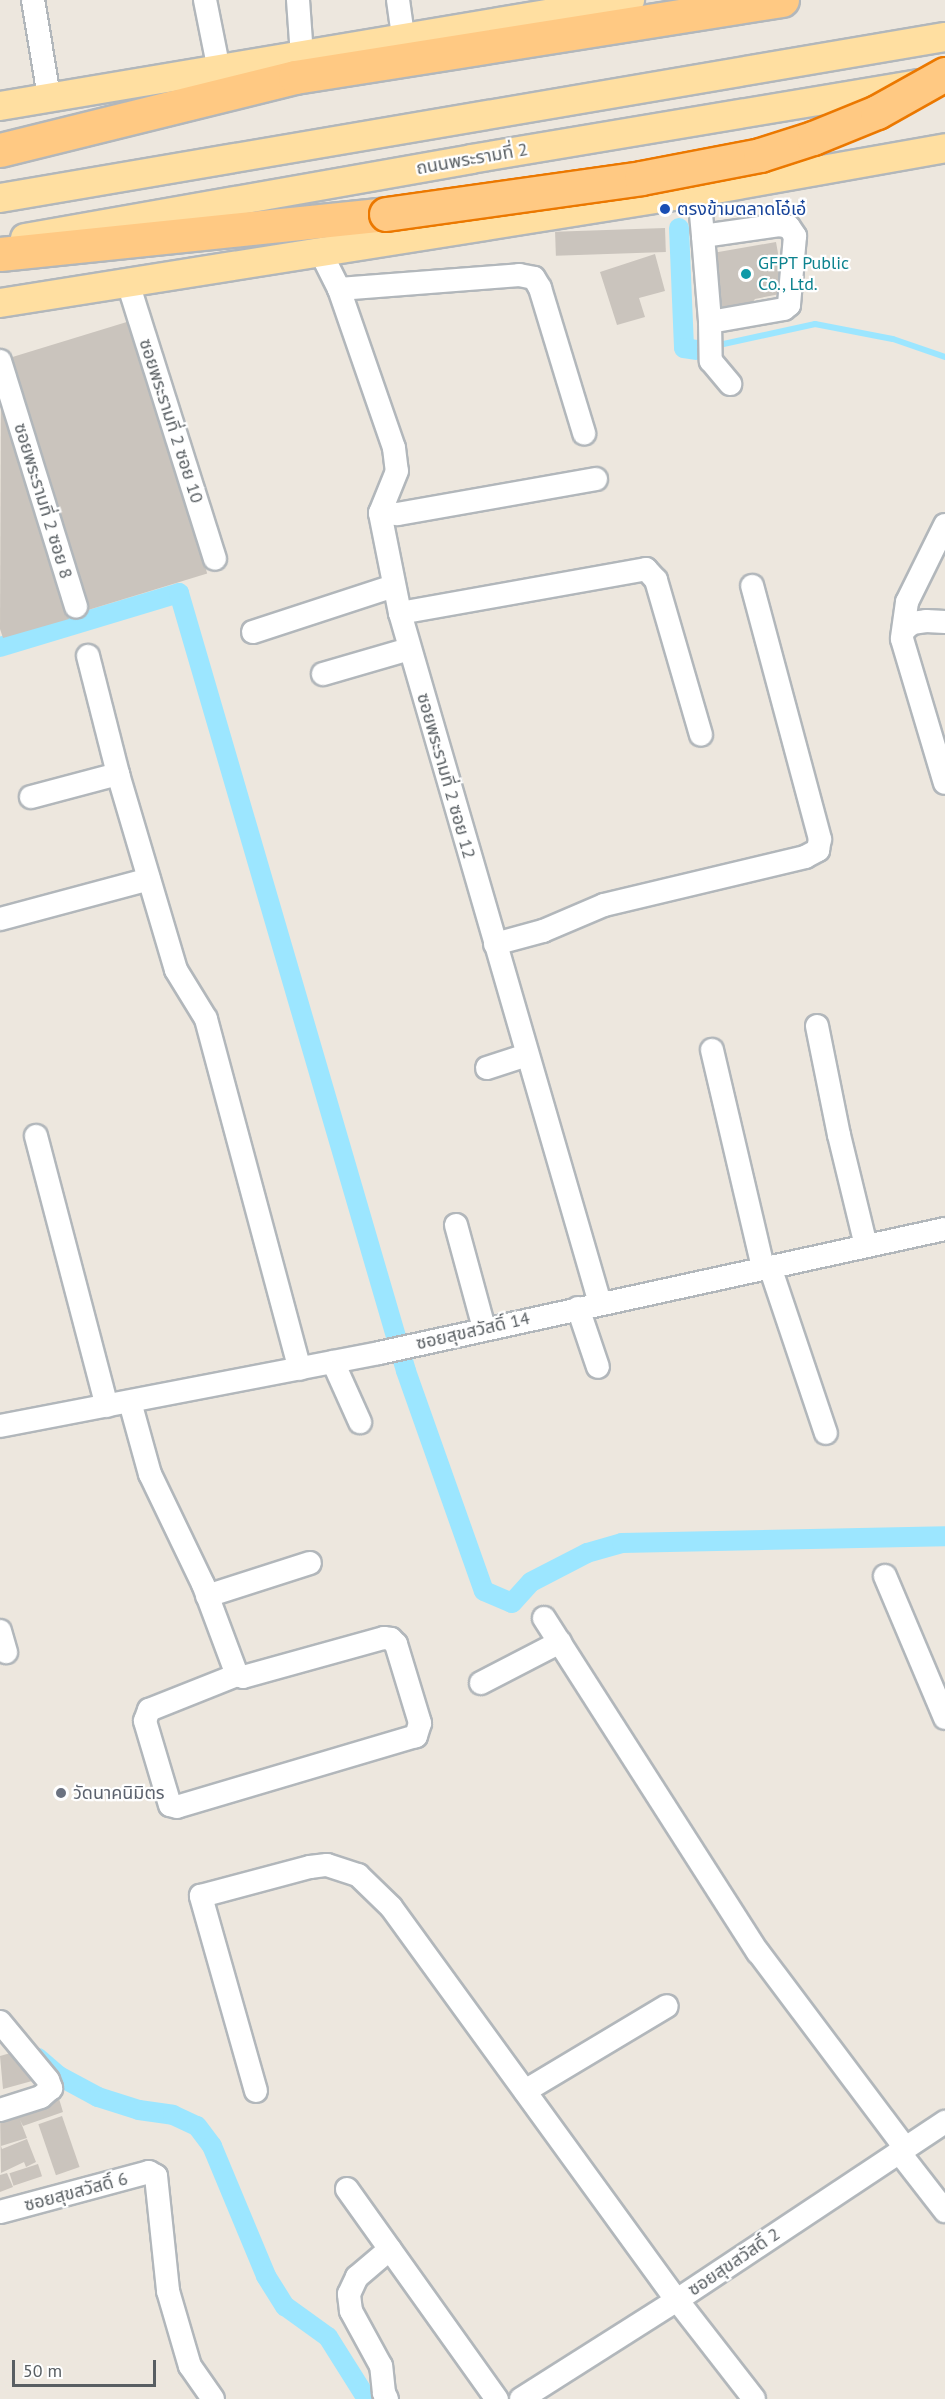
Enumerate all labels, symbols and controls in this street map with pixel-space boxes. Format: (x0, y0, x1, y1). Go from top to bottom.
street label: ถนนพระรามที่ 2 (414, 139, 530, 179)
place label: ตรงข้ามตลาดโอ๋เอ๋ (677, 198, 806, 220)
marker: ตรงข้ามตลาดโอ๋เอ๋ (658, 202, 672, 216)
place label: GFPT Public Co., Ltd. (758, 253, 850, 296)
marker: GFPT Public Co., Ltd. (739, 267, 753, 281)
street label: ซอยพระรามที่ 2 ซอย 10 (134, 336, 208, 506)
street label: ซอยพระรามที่ 2 ซอย 8 (9, 421, 77, 581)
street label: ซอยพระรามที่ 2 ซอย 12 (412, 691, 480, 861)
street label: ซอยสุขสวัสดิ์ 14 (414, 1307, 532, 1355)
place label: วัดนาคนิมิตร (73, 1782, 165, 1804)
marker: วัดนาคนิมิตร (54, 1786, 68, 1800)
street label: ซอยสุขสวัสดิ์ 6 (22, 2168, 130, 2216)
street label: ซอยสุขสวัสดิ์ 2 (684, 2223, 784, 2301)
scale bar (15, 2348, 159, 2386)
text: 50 m (23, 2359, 62, 2382)

